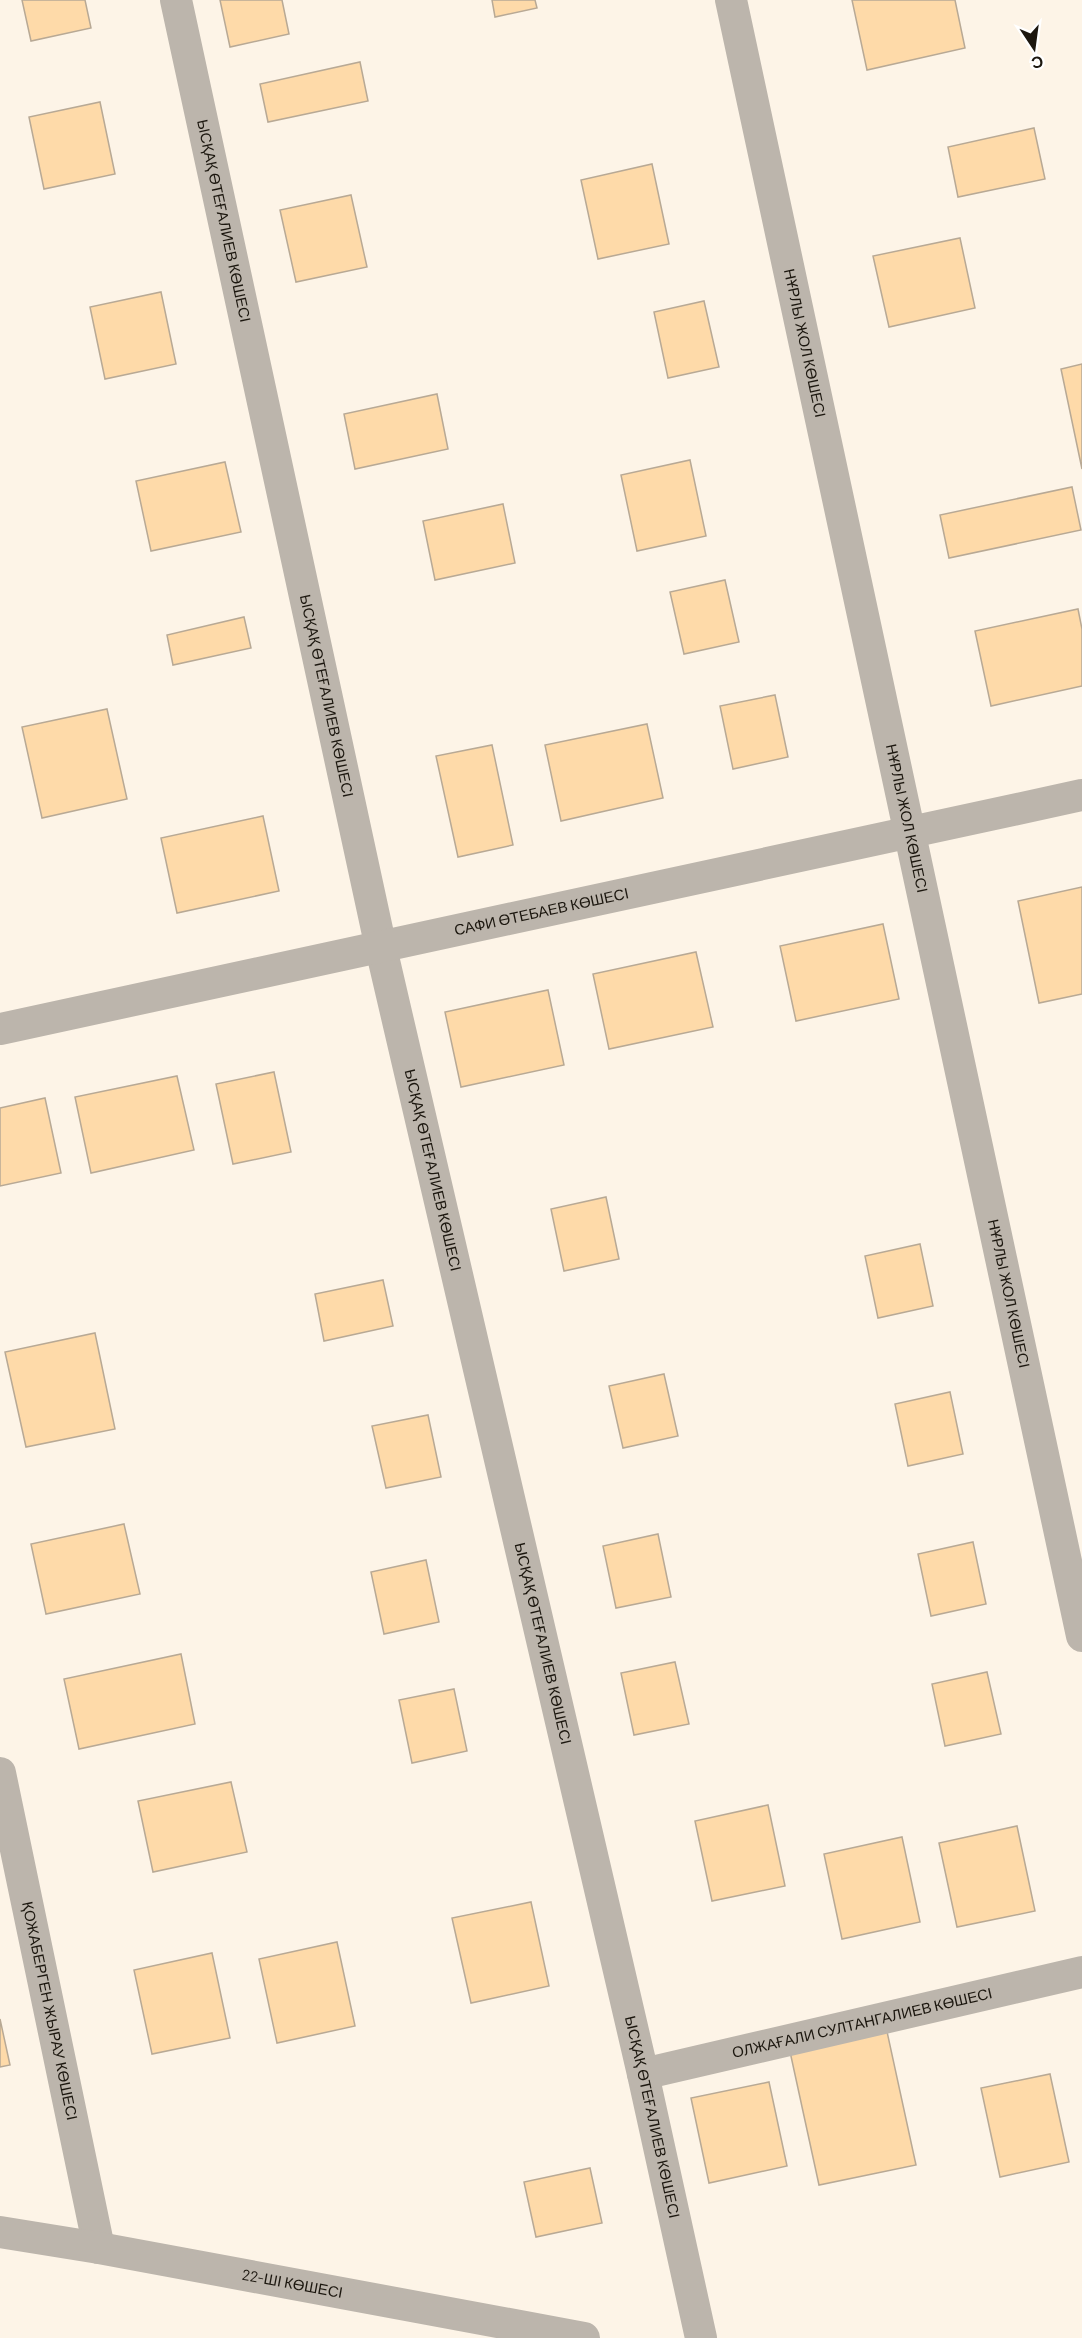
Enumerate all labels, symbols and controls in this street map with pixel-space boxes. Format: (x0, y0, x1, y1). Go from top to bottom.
north arrow (1004, 18, 1064, 78)
text: С (1029, 53, 1045, 74)
street label: ЫСҚАҚ ӨТЕҒАЛИЕВ КӨШЕСІ (194, 118, 255, 324)
street label: НҰРЛЫ ЖОЛ КӨШЕСІ (781, 267, 830, 419)
street label: ЫСҚАҚ ӨТЕҒАЛИЕВ КӨШЕСІ (297, 593, 358, 799)
street label: НҰРЛЫ ЖОЛ КӨШЕСІ (883, 742, 932, 894)
street label: САФИ ӨТЕБАЕВ КӨШЕСІ (452, 883, 630, 939)
street label: ЫСҚАҚ ӨТЕҒАЛИЕВ КӨШЕСІ (401, 1067, 466, 1273)
street label: НҰРЛЫ ЖОЛ КӨШЕСІ (985, 1217, 1034, 1369)
street label: ЫСҚАҚ ӨТЕҒАЛИЕВ КӨШЕСІ (512, 1541, 576, 1746)
street label: ҚОЖАБЕРГЕН ЖЫРАУ КӨШЕСІ (19, 1900, 82, 2122)
street label: ОЛЖАҒАЛИ СУЛТАНГАЛИЕВ КӨШЕСІ (730, 1983, 994, 2061)
street label: ЫСҚАҚ ӨТЕҒАЛИЕВ КӨШЕСІ (622, 2014, 684, 2220)
street label: 22-ШІ КӨШЕСІ (241, 2265, 344, 2301)

